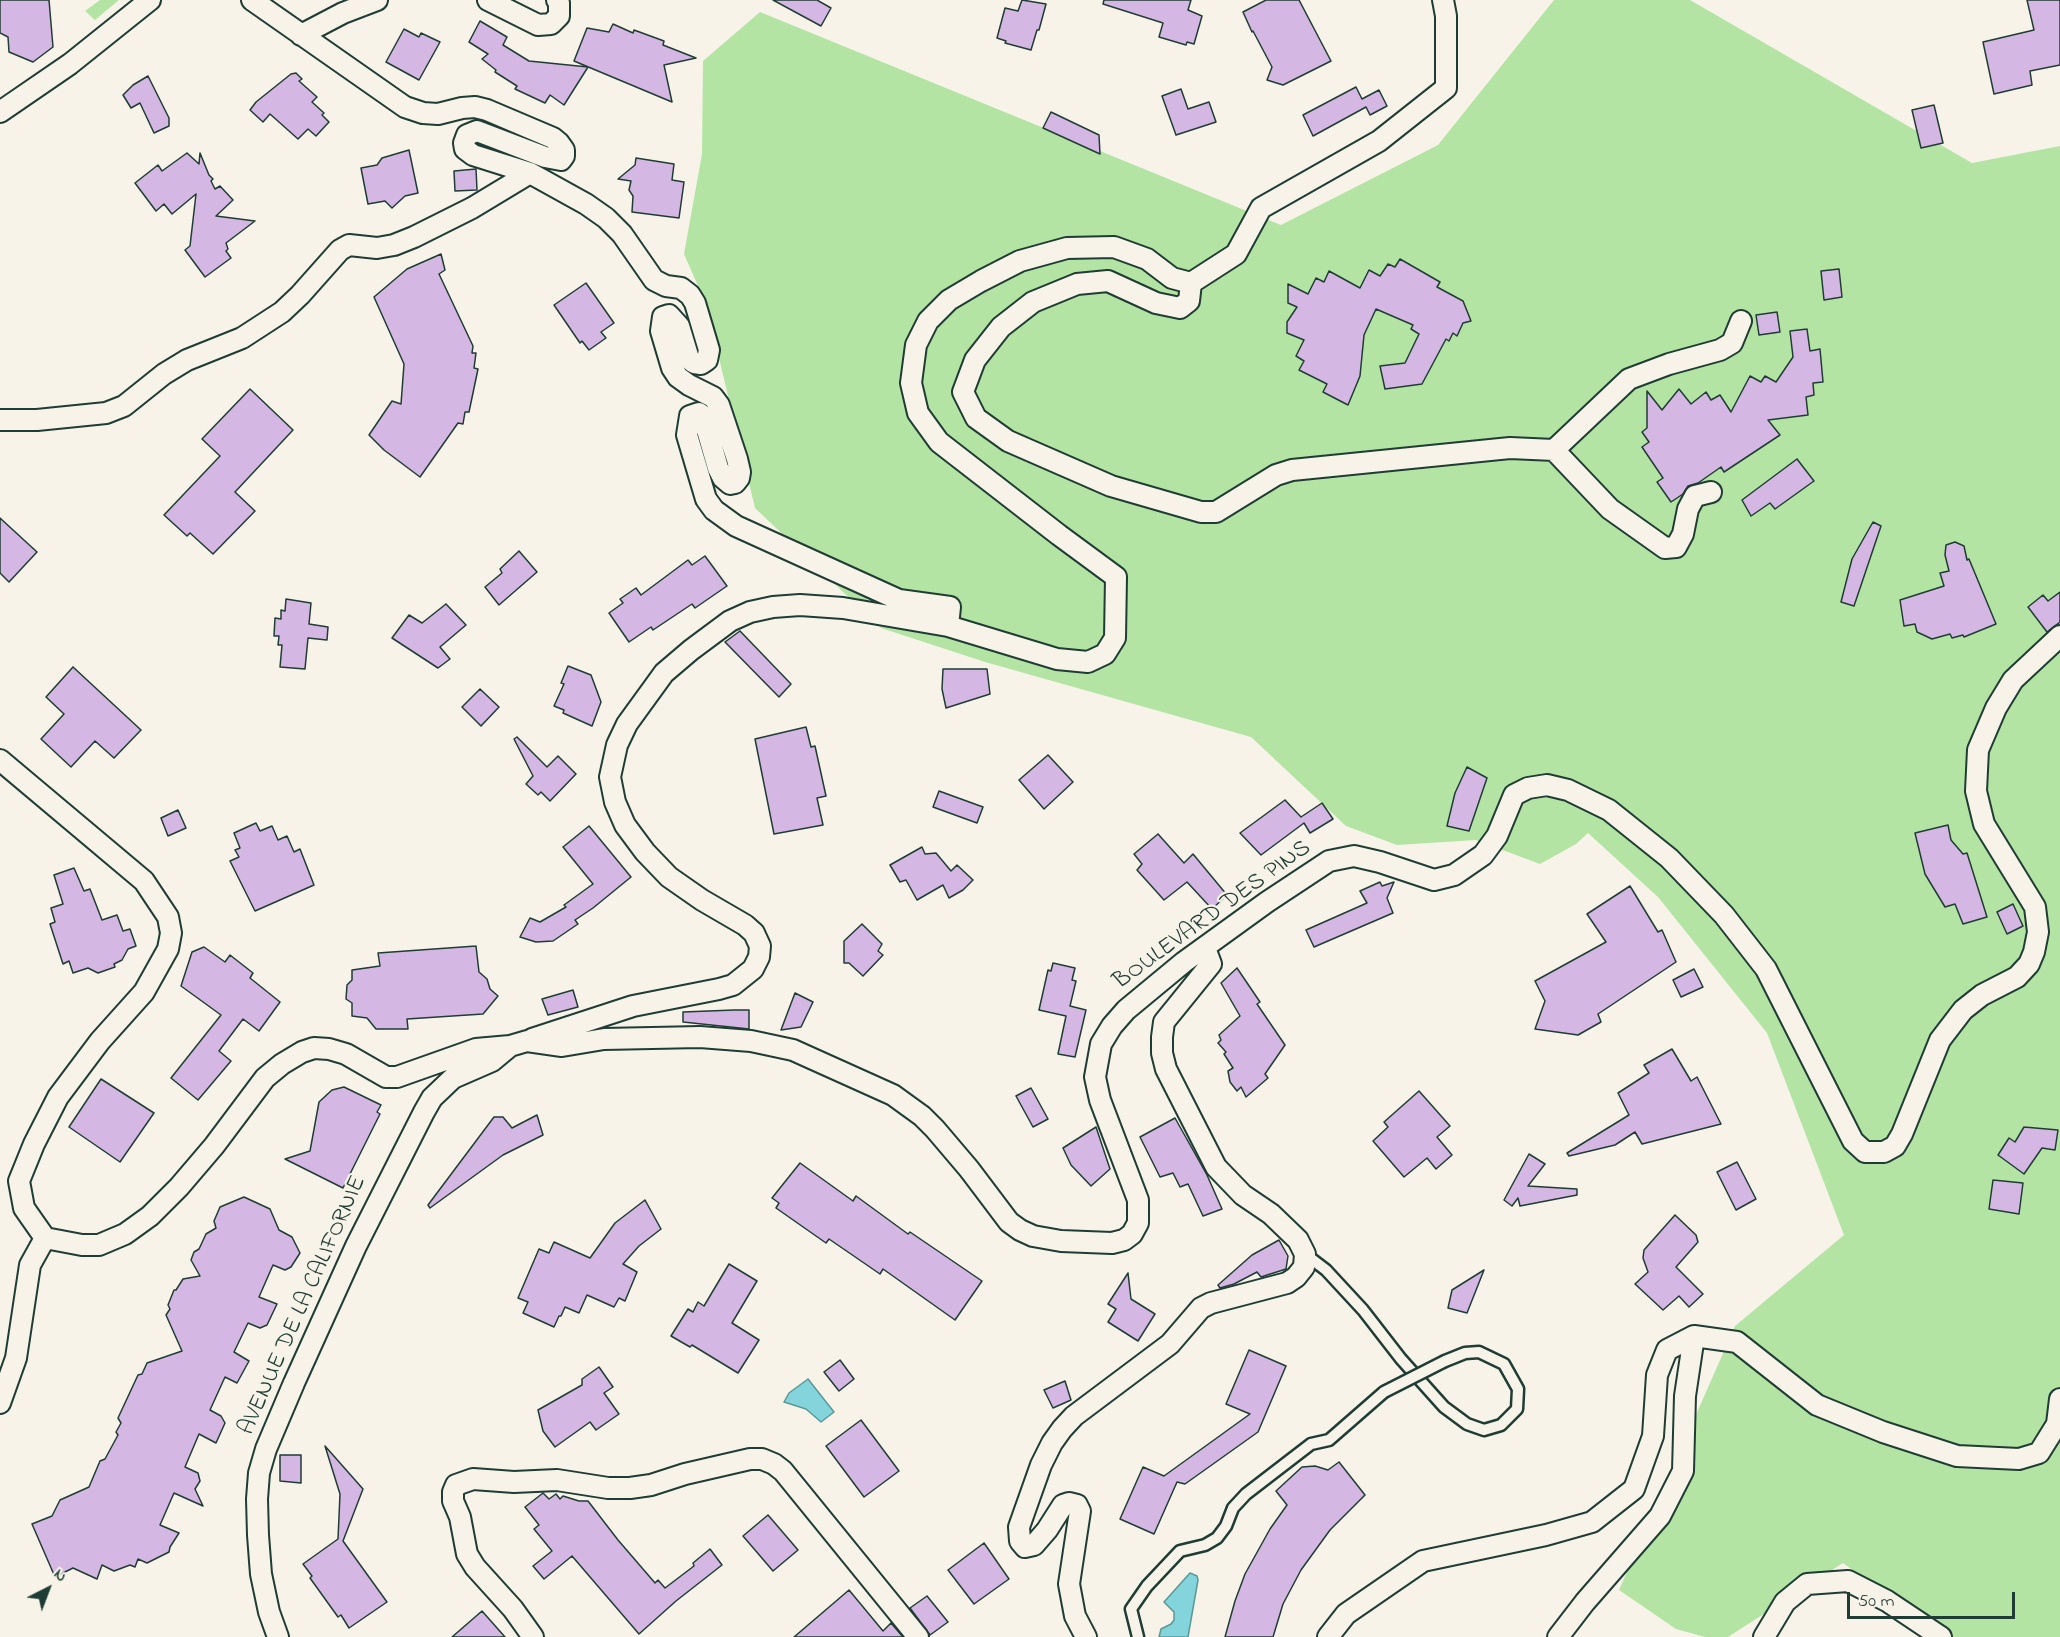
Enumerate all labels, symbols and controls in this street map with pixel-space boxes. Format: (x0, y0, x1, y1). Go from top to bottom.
street label: BOULEVARD DES PINS (1109, 835, 1317, 997)
street label: AVENUE DE LA CALIFORNIE (234, 1172, 374, 1440)
north arrow (18, 1559, 78, 1619)
text: N (48, 1563, 72, 1588)
scale bar (1850, 1580, 2018, 1618)
text: 50 m (1858, 1589, 1895, 1615)

